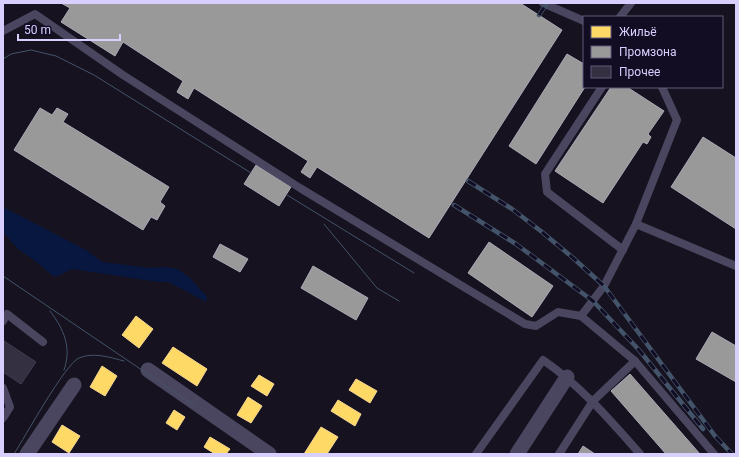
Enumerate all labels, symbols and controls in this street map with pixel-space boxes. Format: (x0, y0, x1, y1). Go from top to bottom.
scale bar (18, 16, 120, 42)
legend (583, 16, 723, 88)
text: 50 m (24, 23, 51, 37)
text: Жильё (619, 25, 657, 39)
text: Промзона (619, 45, 676, 59)
text: Прочее (619, 65, 660, 79)

